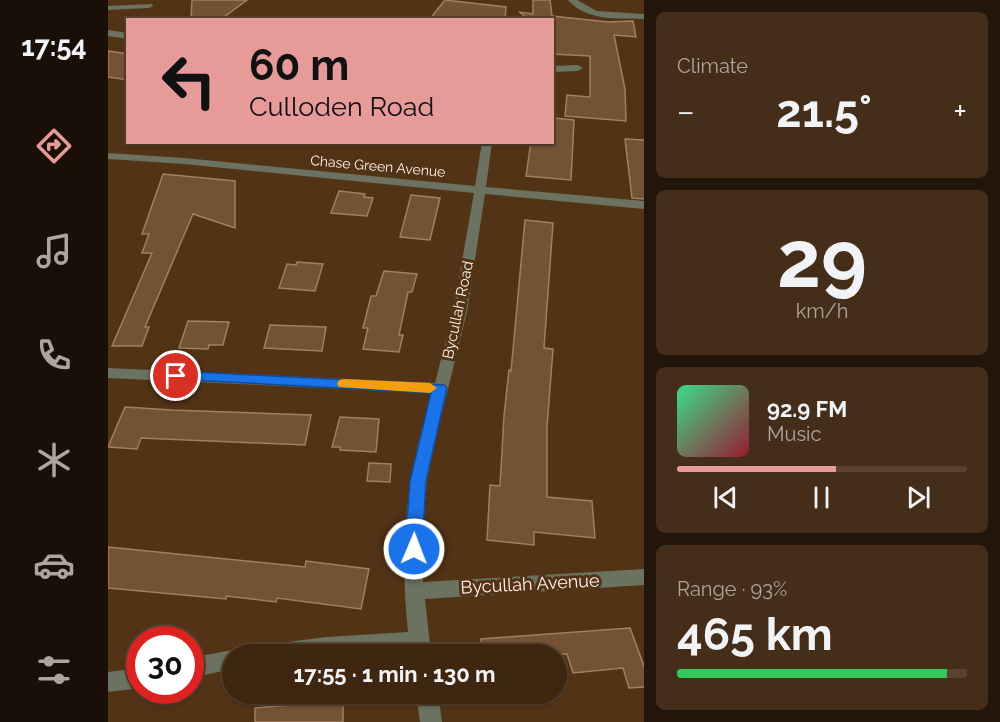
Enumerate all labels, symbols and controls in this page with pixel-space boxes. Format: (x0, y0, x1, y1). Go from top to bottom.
text: 17:54 (21, 31, 87, 62)
text: 60 m (249, 41, 349, 90)
icon: left (150, 42, 228, 120)
text: Climate (677, 54, 748, 78)
text: 21.5° (776, 85, 872, 138)
text: Culloden Road (249, 91, 434, 122)
text: − (677, 92, 695, 131)
text: + (953, 92, 967, 131)
icon: directions (33, 125, 75, 167)
street label: Chase Green Avenue (310, 152, 446, 180)
text: 29 (777, 214, 867, 305)
icon: music (33, 230, 75, 272)
street label: Bycullah Road (439, 259, 477, 361)
text: km/h (796, 299, 848, 323)
icon: phone (33, 334, 75, 376)
pin (150, 350, 201, 401)
icon: arrive (159, 359, 192, 392)
text: 92.9 FM (767, 396, 847, 422)
text: Music (767, 422, 821, 446)
icon: climate (33, 439, 75, 481)
icon: previous (709, 481, 742, 514)
icon: pause (805, 481, 838, 514)
icon: next (902, 481, 935, 514)
position arrow (382, 517, 446, 581)
icon: car (33, 544, 75, 586)
street label: Bycullah Avenue (460, 569, 600, 598)
text: Range · 93% (677, 577, 787, 601)
text: 465 km (677, 608, 833, 661)
speed limit sign: 30 (126, 626, 204, 704)
icon: filters (33, 649, 75, 691)
text: 17:55 · 1 min · 130 m (294, 661, 495, 687)

